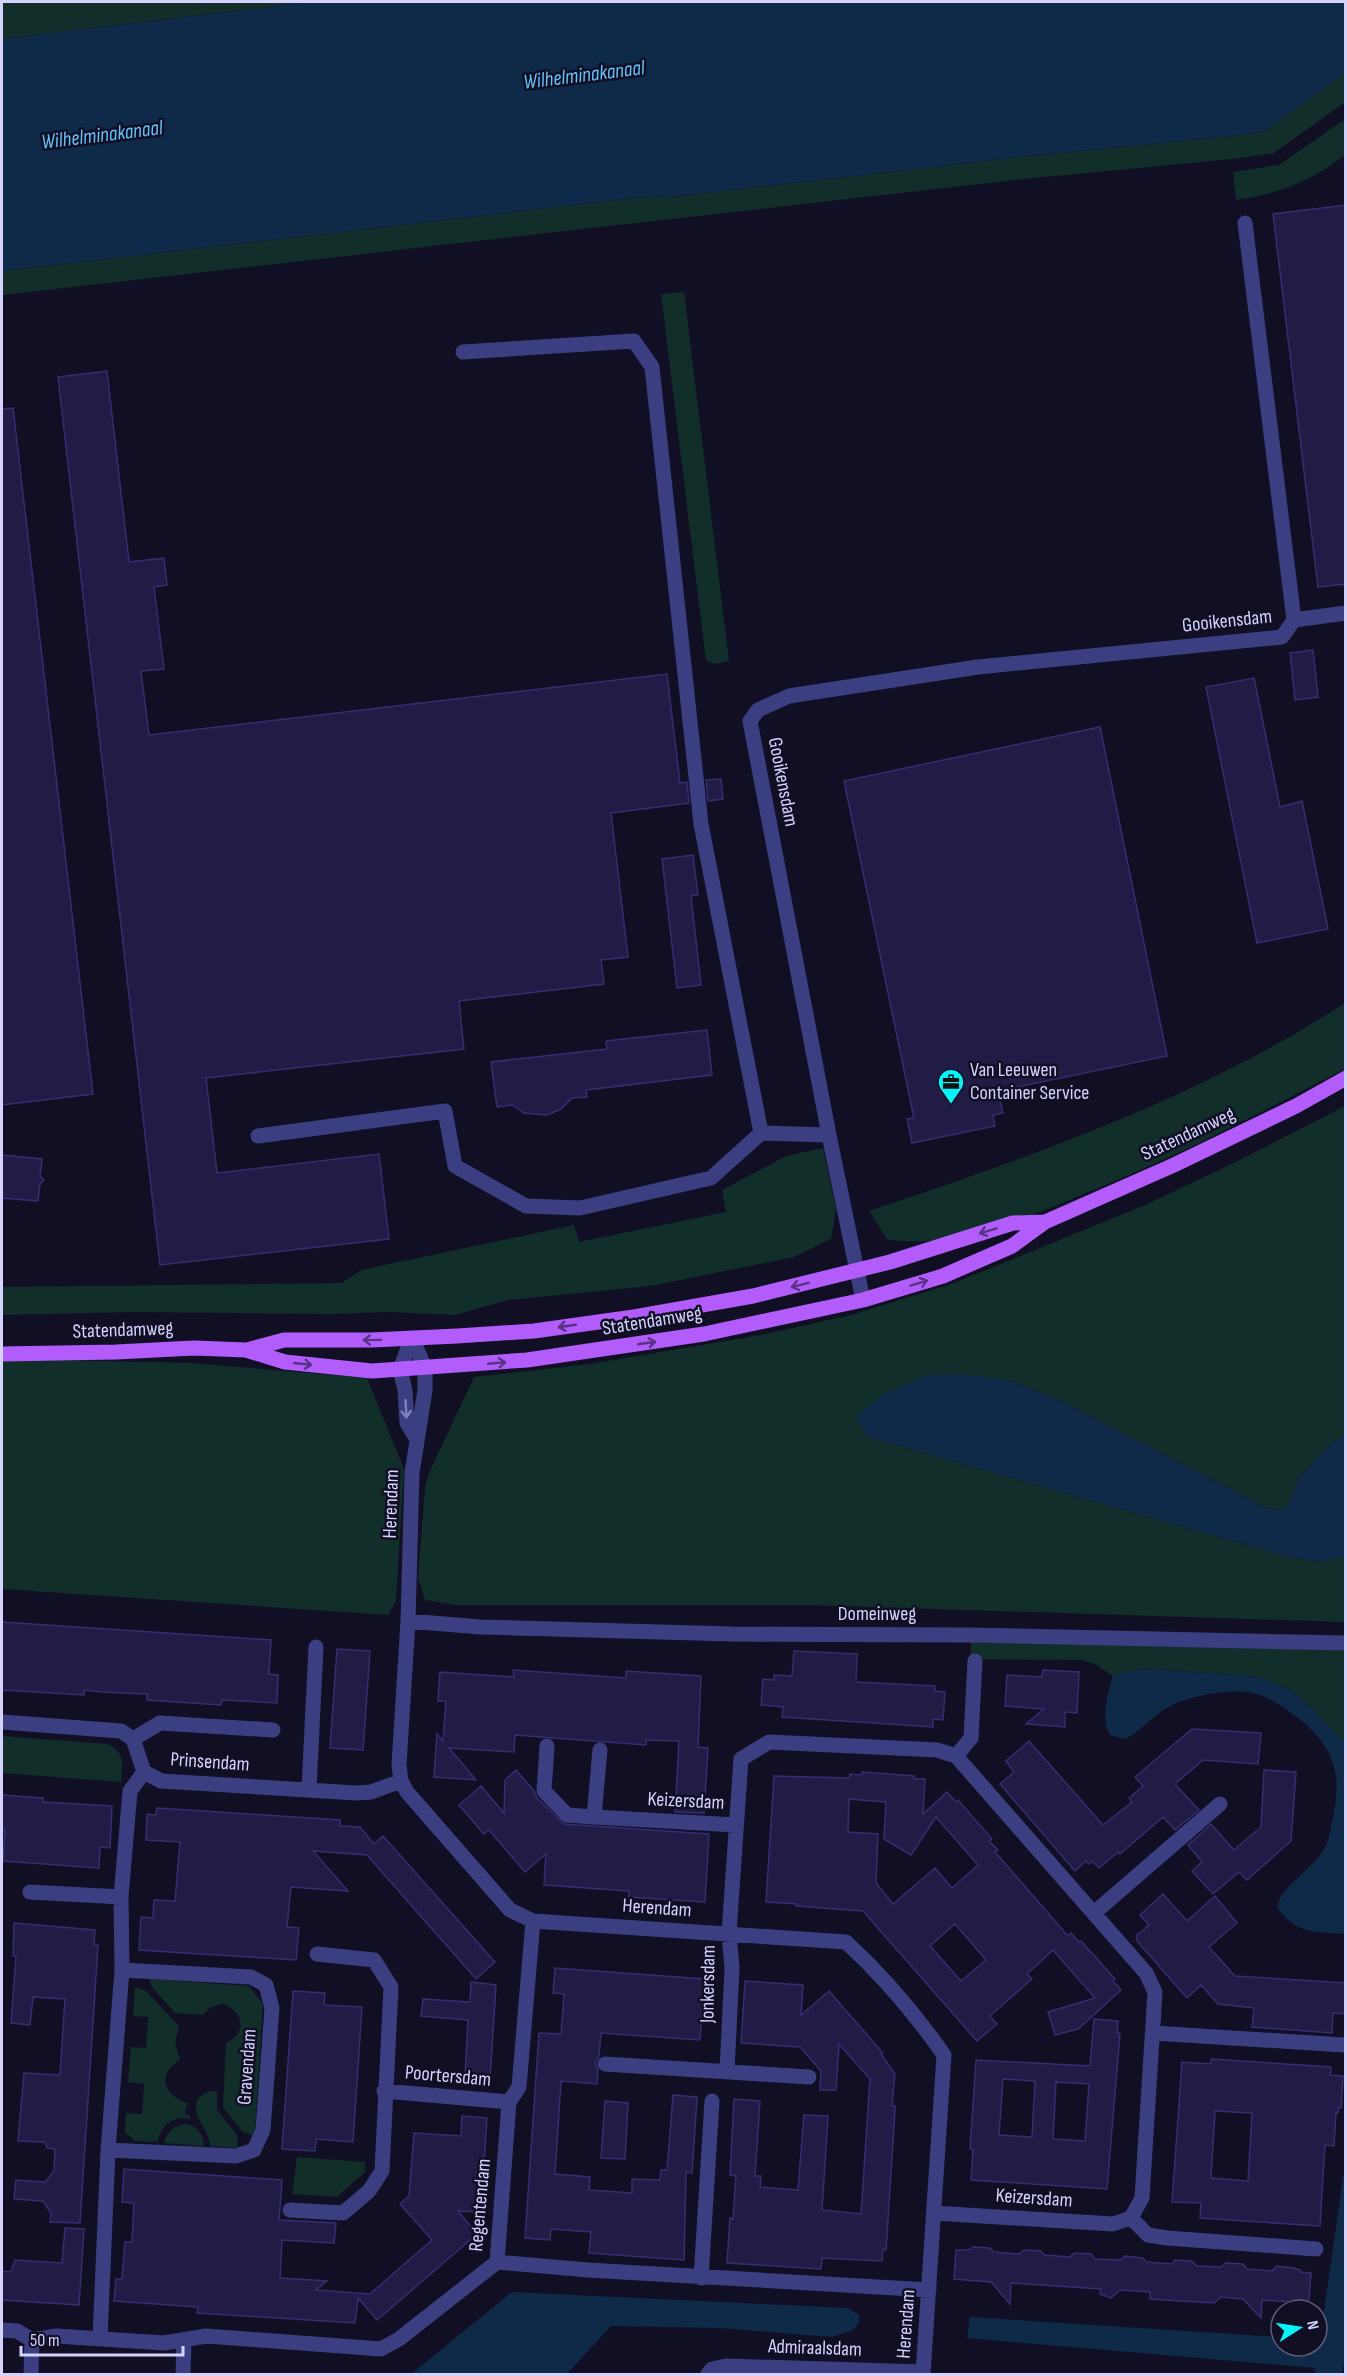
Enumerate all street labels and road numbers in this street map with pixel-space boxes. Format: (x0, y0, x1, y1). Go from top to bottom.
street label: Gooikensdam (1181, 604, 1273, 638)
street label: Gooikensdam (763, 735, 803, 829)
street label: Statendamweg (1137, 1102, 1239, 1166)
street label: Statendamweg (600, 1301, 704, 1341)
street label: Statendamweg (72, 1316, 174, 1344)
street label: Herendam (378, 1469, 404, 1539)
street label: Domeinweg (838, 1602, 916, 1626)
street label: Prinsendam (170, 1747, 250, 1777)
street label: Keizersdam (647, 1787, 725, 1815)
street label: Herendam (622, 1894, 692, 1922)
street label: Jonkersdam (695, 1945, 721, 2024)
street label: Gravendam (232, 2028, 262, 2106)
street label: Poortersdam (404, 2060, 492, 2092)
street label: Regentendam (464, 2158, 496, 2252)
street label: Keizersdam (995, 2183, 1073, 2213)
street label: Herendam (892, 2289, 920, 2359)
street label: Admiraalsdam (767, 2334, 862, 2362)

